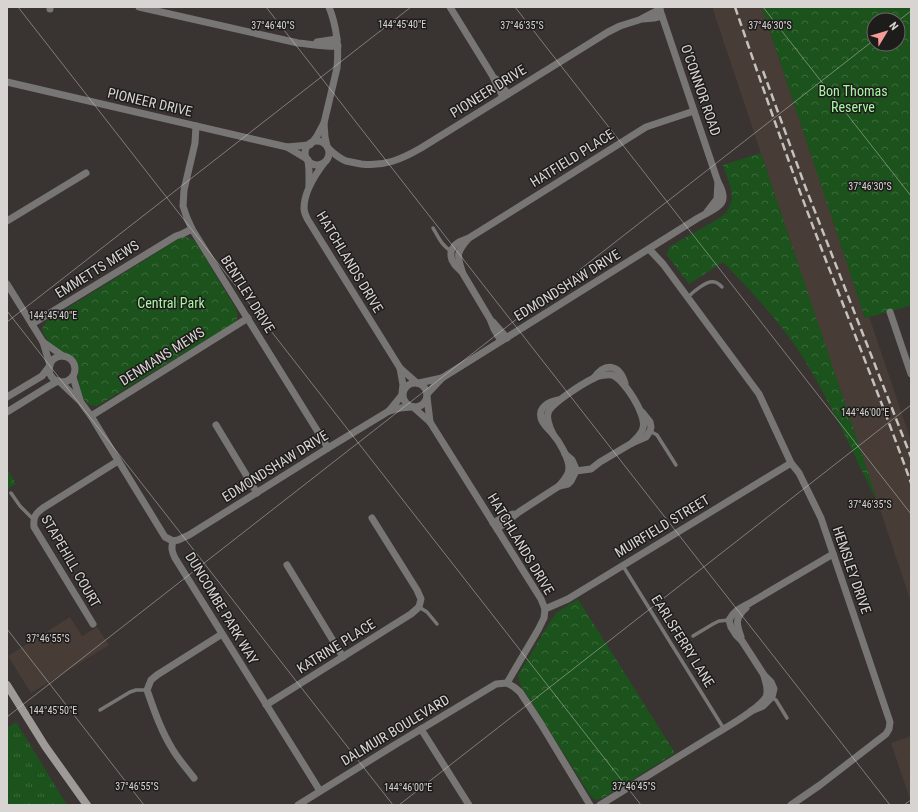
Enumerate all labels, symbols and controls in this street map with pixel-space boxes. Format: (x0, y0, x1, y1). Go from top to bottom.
north arrow (866, 12, 906, 52)
text: 144°45'40"E (378, 19, 426, 30)
text: N (886, 19, 901, 33)
text: 37°46'40"S (251, 20, 295, 31)
text: 37°46'35"S (500, 20, 544, 31)
text: 37°46'30"S (748, 20, 792, 31)
street label: O'CONNOR ROAD (678, 42, 724, 138)
street label: PIONEER DRIVE (447, 61, 529, 121)
park label: Bon Thomas Reserve (818, 83, 888, 115)
street label: PIONEER DRIVE (106, 84, 194, 120)
street label: HATFIELD PLACE (527, 126, 617, 190)
text: 37°46'30"S (848, 181, 892, 192)
street label: HATCHLANDS DRIVE (313, 208, 387, 316)
street label: EMMETTS MEWS (52, 237, 142, 301)
street label: EDMONDSHAW DRIVE (511, 246, 623, 324)
street label: BENTLEY DRIVE (218, 252, 278, 336)
park label: Central Park (137, 295, 205, 311)
text: 144°45'40"E (29, 310, 77, 321)
street label: DENMANS MEWS (117, 324, 207, 388)
text: 144°46'00"E (841, 407, 889, 418)
street label: EDMONDSHAW DRIVE (219, 427, 331, 505)
street label: HATCHLANDS DRIVE (484, 490, 558, 598)
street label: MUIRFIELD STREET (612, 491, 712, 561)
text: 37°46'35"S (848, 499, 892, 510)
street label: STAPEHILL COURT (38, 512, 104, 610)
street label: HEMSLEY DRIVE (830, 524, 874, 616)
street label: DUNCOMBE PARK WAY (182, 549, 262, 667)
street label: EARLSFERRY LANE (648, 592, 718, 690)
street label: KATRINE PLACE (294, 616, 378, 676)
text: 37°46'55"S (26, 633, 70, 644)
street label: DALMUIR BOULEVARD (338, 691, 452, 769)
text: 144°45'50"E (29, 705, 77, 716)
text: 37°46'55"S (115, 781, 159, 792)
text: 37°46'45"S (612, 781, 656, 792)
text: 144°46'00"E (384, 782, 432, 793)

